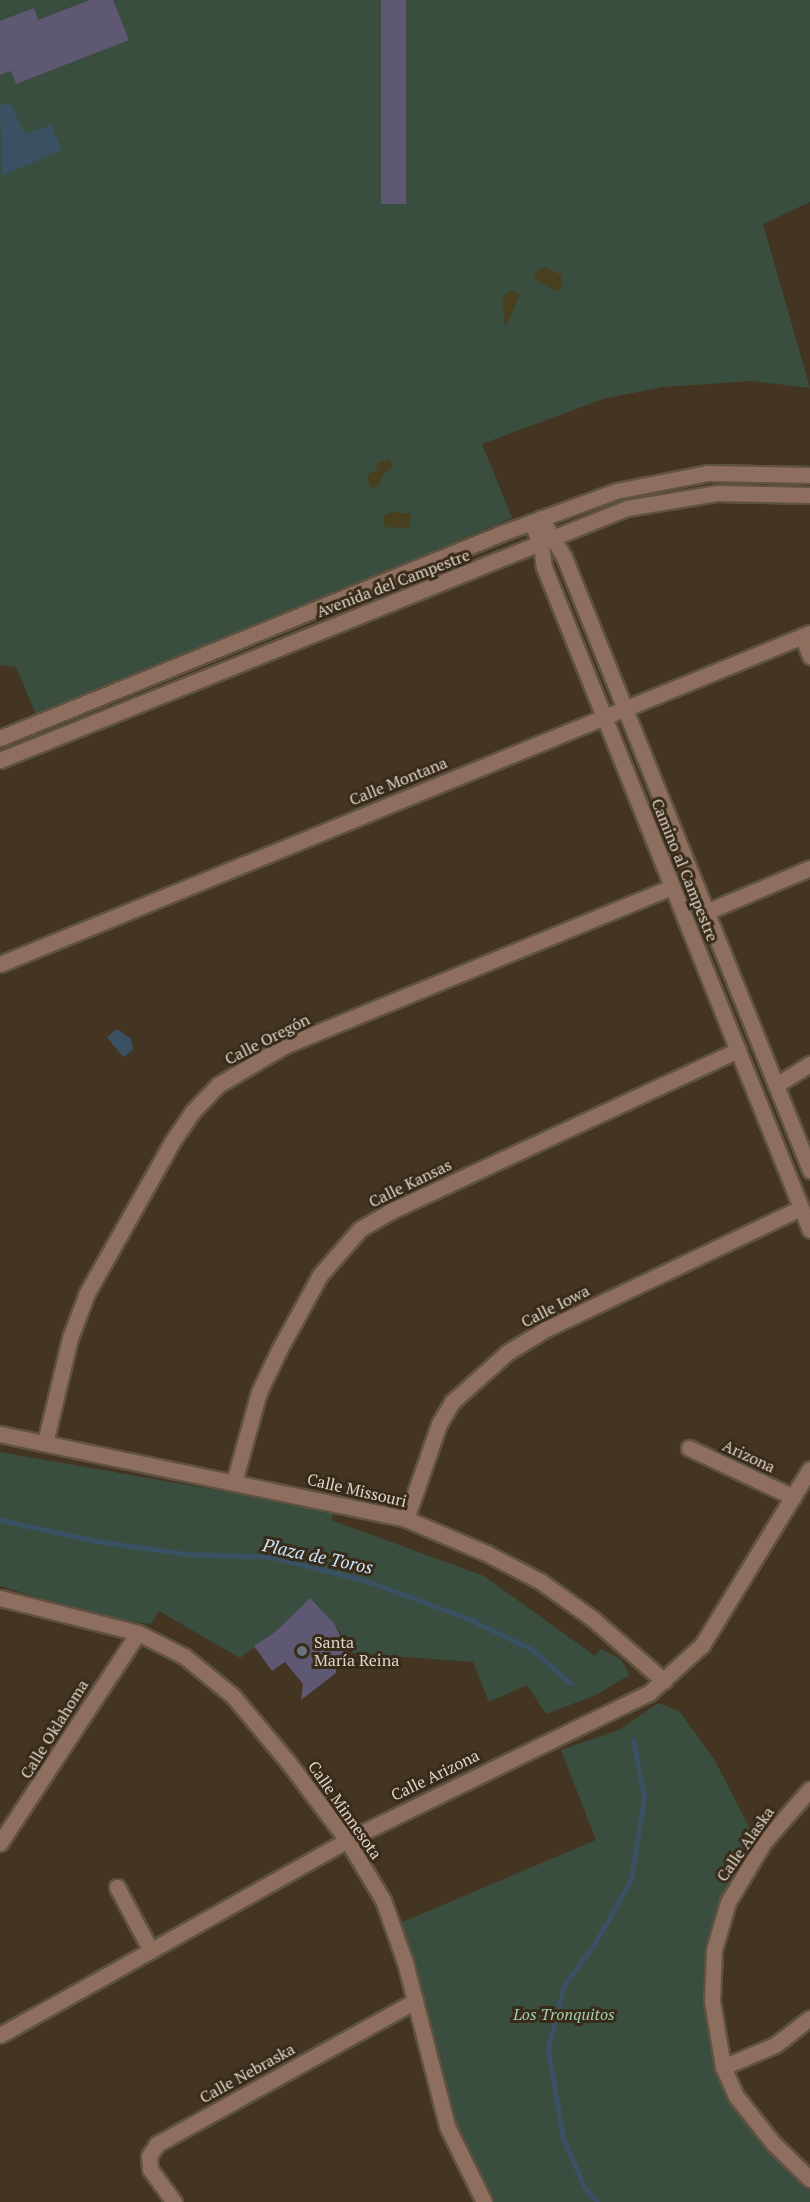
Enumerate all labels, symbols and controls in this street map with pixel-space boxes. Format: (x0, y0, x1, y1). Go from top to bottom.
street label: Avenida del Campestre (314, 545, 472, 621)
street label: Calle Montana (346, 753, 450, 809)
street label: Camino al Campestre (648, 796, 722, 944)
street label: Calle Oregón (221, 1009, 313, 1069)
street label: Calle Kansas (365, 1155, 455, 1211)
street label: Calle Iowa (518, 1281, 592, 1331)
street label: Arizona (720, 1435, 778, 1477)
street label: Calle Missouri (305, 1469, 409, 1511)
water label: Plaza de Toros (261, 1534, 375, 1578)
place label: Santa María Reina (314, 1632, 399, 1670)
marker: Santa María Reina (295, 1644, 309, 1658)
street label: Calle Oklahoma (16, 1676, 92, 1782)
street label: Calle Arizona (388, 1745, 482, 1805)
street label: Calle Minnesota (304, 1757, 386, 1863)
street label: Calle Alaska (712, 1803, 778, 1885)
park label: Los Tronquitos (513, 2004, 615, 2024)
street label: Calle Nebraska (196, 2039, 298, 2107)

